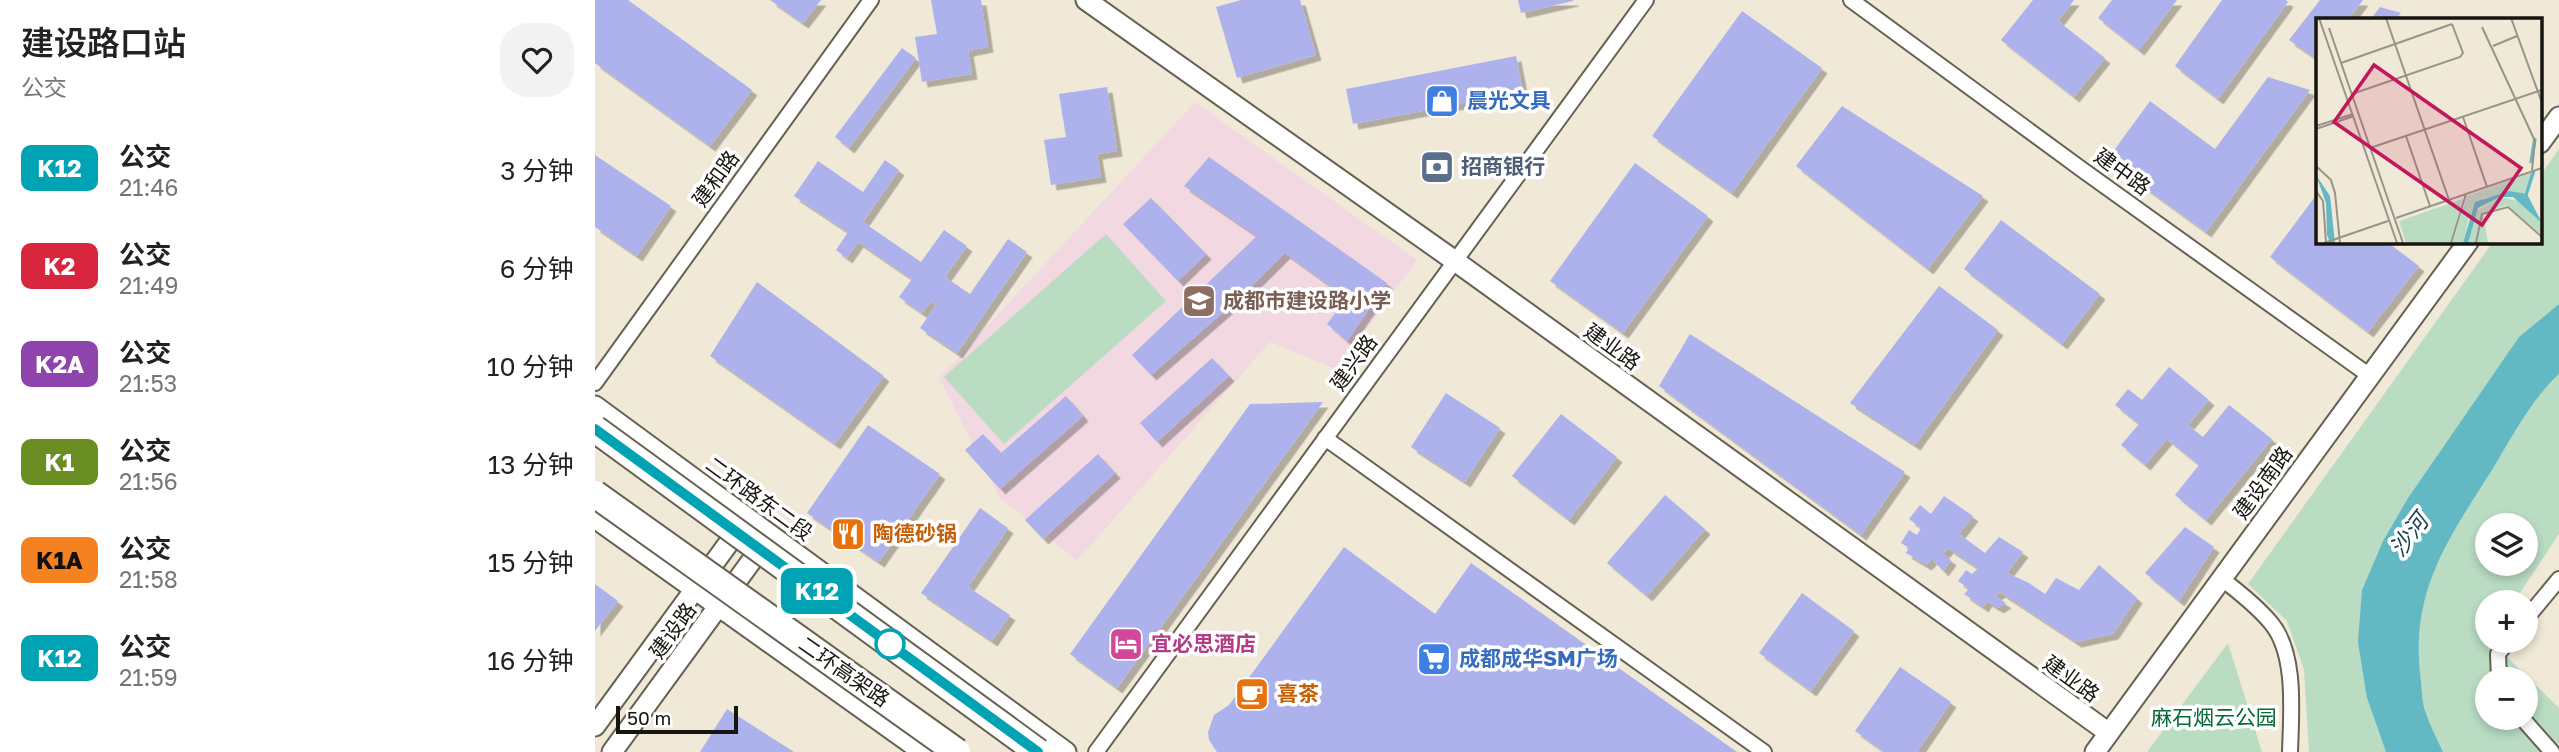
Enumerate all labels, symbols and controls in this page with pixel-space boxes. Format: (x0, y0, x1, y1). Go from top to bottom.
inset map (2316, 18, 2541, 243)
text: 建设路口站 (21, 23, 186, 62)
button: heart (500, 23, 574, 97)
text: 公交 (21, 73, 67, 101)
shop icon: 晨光文具 (1423, 82, 1461, 120)
place label: 晨光文具 (1467, 87, 1551, 113)
text: 公交 (119, 141, 171, 172)
street label: 建中路 (2089, 142, 2156, 200)
street label: 建和路 (686, 145, 744, 212)
bank icon: 招商银行 (1418, 148, 1456, 186)
text: K12 (37, 153, 82, 182)
place label: 招商银行 (1461, 153, 1545, 179)
text: 3 分钟 (500, 155, 574, 186)
text: 21:46 (119, 173, 178, 201)
text: 公交 (119, 239, 171, 270)
text: K2 (43, 251, 76, 280)
text: 6 分钟 (500, 253, 574, 284)
text: 21:49 (119, 271, 178, 299)
school or university icon: 成都市建设路小学 (1180, 282, 1218, 320)
place label: 成都市建设路小学 (1223, 287, 1391, 313)
street label: 建业路 (1579, 317, 1646, 375)
street label: 建兴路 (1324, 329, 1382, 396)
text: 公交 (119, 337, 171, 368)
text: K2A (35, 349, 84, 378)
text: 10 分钟 (487, 351, 574, 382)
text: 21:53 (119, 369, 177, 397)
text: 公交 (119, 435, 171, 466)
street label: 建设南路 (2227, 441, 2297, 524)
text: K1 (45, 447, 74, 476)
text: 13 分钟 (488, 449, 574, 480)
street label: 二环路东二段 (701, 451, 818, 546)
text: 21:56 (119, 467, 178, 495)
water label: 沙河 (2383, 504, 2436, 561)
map controls (2475, 513, 2538, 730)
button: layers (2475, 513, 2538, 576)
restaurant icon: 陶德砂锅 (829, 515, 867, 553)
place label: 陶德砂锅 (873, 520, 957, 546)
text: 公交 (119, 533, 171, 564)
text: K1A (36, 545, 83, 574)
text: 15 分钟 (488, 547, 574, 578)
text: 21:58 (119, 565, 178, 593)
line badge: K12 (777, 568, 857, 614)
text: K12 (795, 576, 839, 605)
button: + (2475, 590, 2538, 653)
street label: 建设路 (643, 597, 701, 664)
hotel icon: 宜必思酒店 (1107, 625, 1145, 663)
unlabelled marker (875, 629, 905, 659)
street label: 二环高架路 (794, 630, 895, 712)
place label: 宜必思酒店 (1151, 630, 1256, 656)
text: 公交 (119, 631, 171, 662)
supermarket icon: 成都成华SM广场 (1415, 640, 1453, 678)
text: K12 (37, 643, 82, 672)
text: 16 分钟 (487, 645, 574, 676)
place label: 成都成华SM广场 (1459, 645, 1618, 671)
street label: 建业路 (2038, 649, 2105, 707)
text: 21:59 (119, 663, 178, 691)
button: − (2475, 667, 2538, 730)
cafe icon: 喜茶 (1233, 675, 1271, 713)
place label: 喜茶 (1277, 680, 1319, 706)
scale bar (616, 703, 739, 735)
park label: 麻石烟云公园 (2151, 704, 2277, 730)
text: 50 m (627, 706, 671, 729)

